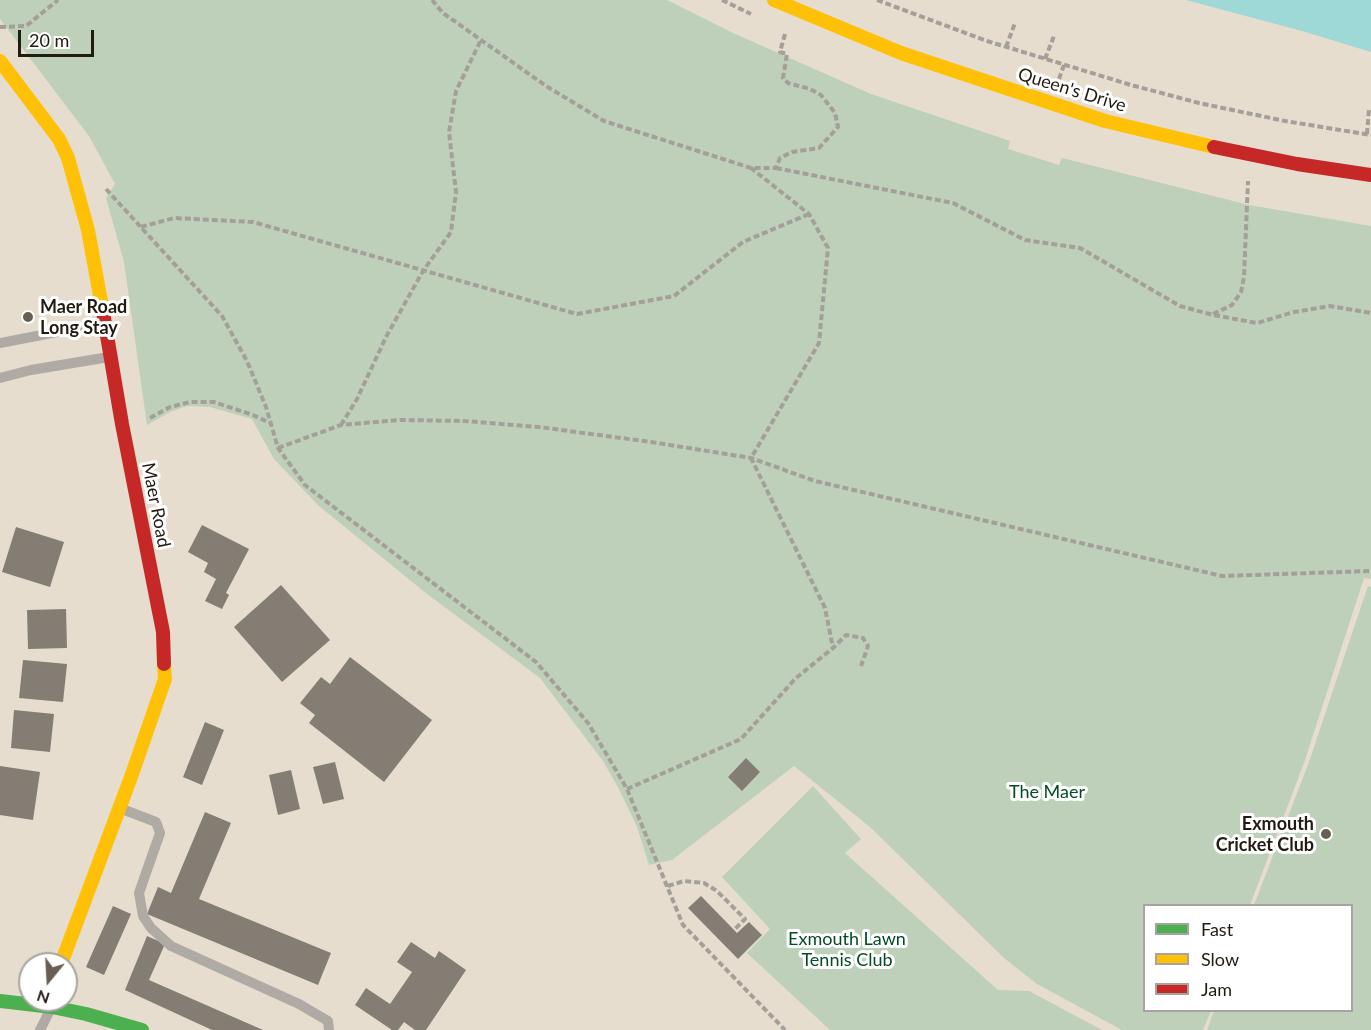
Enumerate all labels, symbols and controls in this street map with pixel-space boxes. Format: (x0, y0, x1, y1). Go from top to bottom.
scale bar (21, 18, 98, 56)
text: 20 m (29, 29, 69, 51)
street label: Queen's Drive (1015, 63, 1129, 117)
place label: Maer Road Long Stay (40, 296, 127, 338)
marker: Maer Road Long Stay (21, 310, 35, 324)
street label: Maer Road (137, 461, 175, 549)
park label: The Maer (1009, 781, 1085, 803)
place label: Exmouth Cricket Club (1216, 813, 1314, 856)
marker: Exmouth Cricket Club (1319, 827, 1333, 841)
legend (1143, 904, 1353, 1012)
text: Fast (1201, 918, 1233, 940)
park label: Exmouth Lawn Tennis Club (788, 928, 906, 970)
text: Slow (1201, 948, 1239, 970)
north arrow (18, 952, 78, 1012)
text: Jam (1201, 978, 1232, 1000)
text: N (34, 987, 52, 1009)

